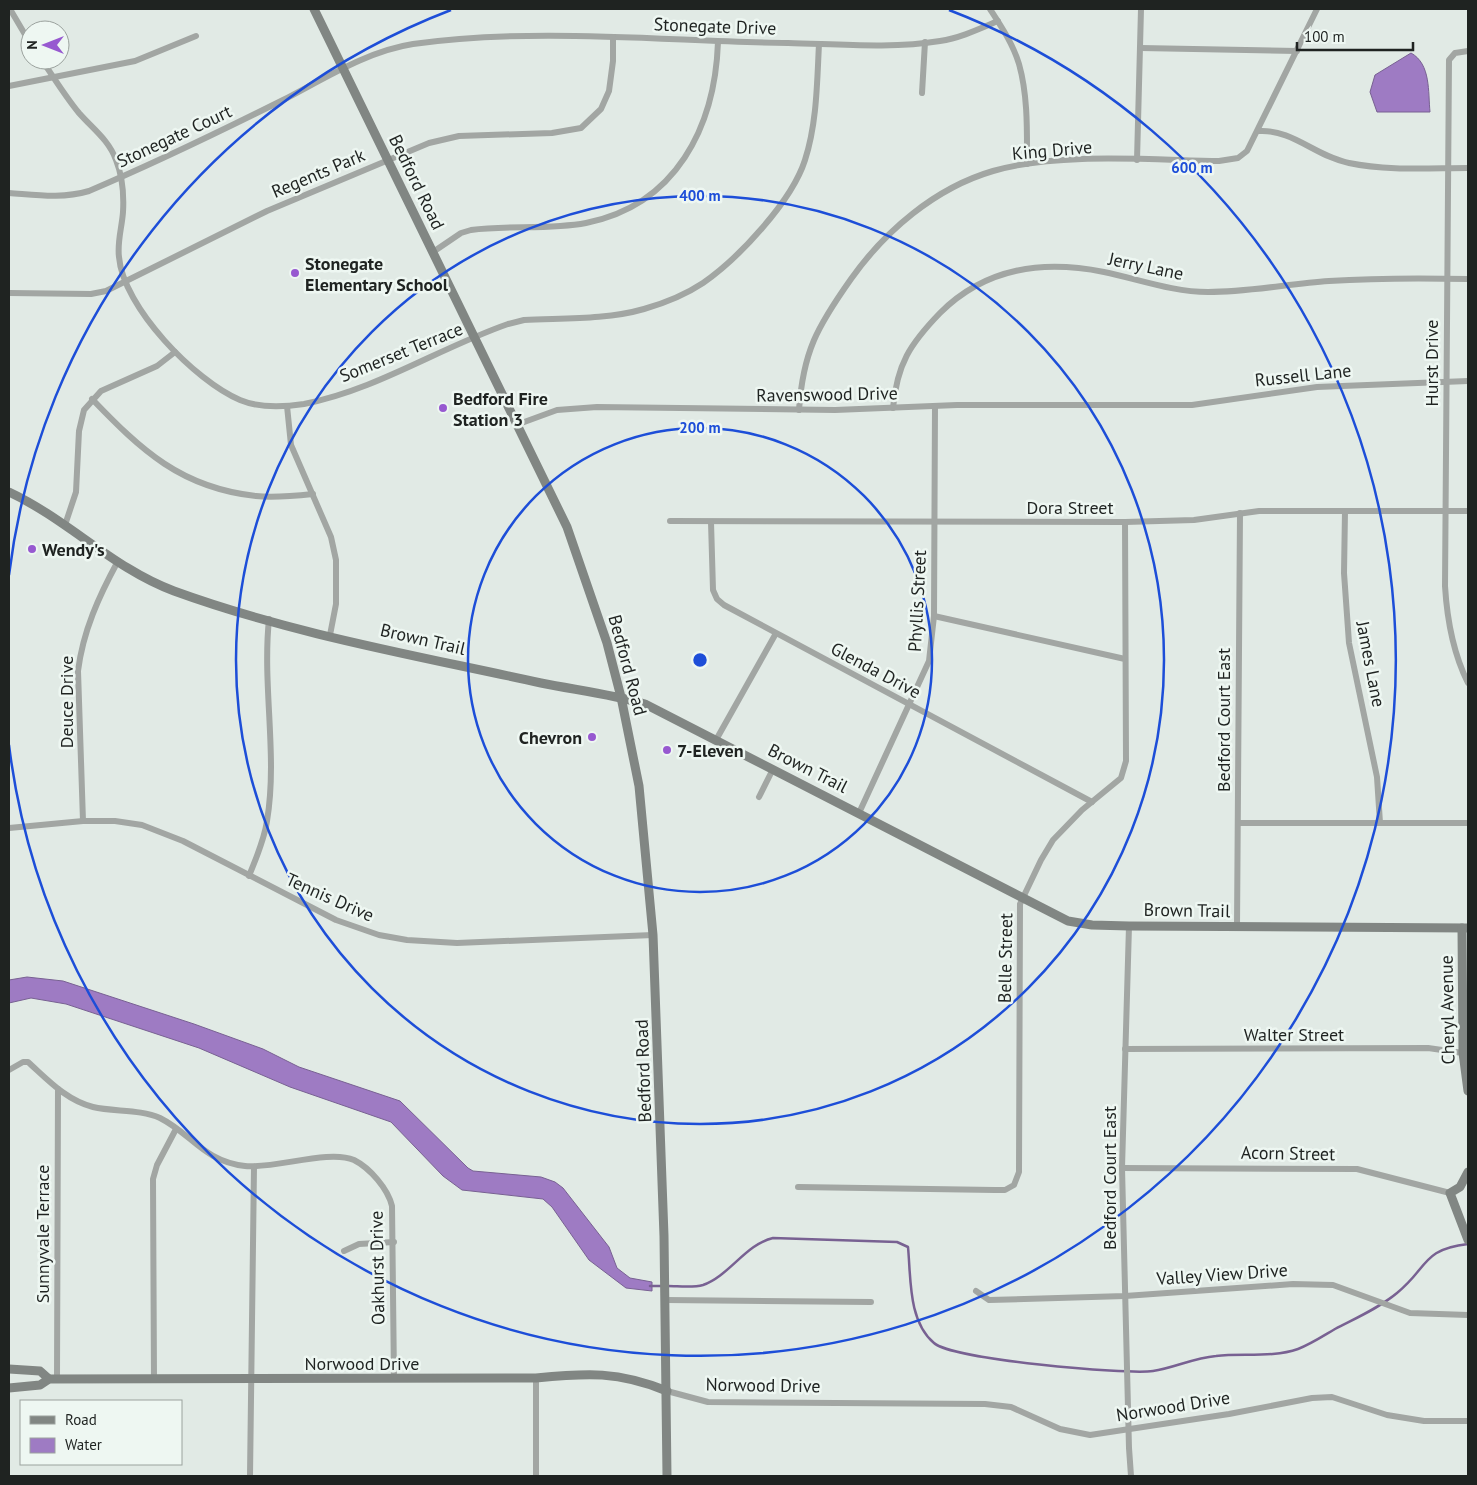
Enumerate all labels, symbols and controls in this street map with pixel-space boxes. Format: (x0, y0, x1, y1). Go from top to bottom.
street label: Stonegate Drive (653, 12, 777, 40)
north arrow (20, 20, 70, 70)
scale bar (1297, 20, 1413, 52)
text: 100 m (1304, 27, 1345, 46)
text: N (23, 40, 41, 50)
street label: Stonegate Court (113, 99, 235, 173)
street label: Bedford Road (384, 131, 450, 233)
street label: King Drive (1011, 135, 1093, 165)
street label: Regents Park (268, 143, 368, 203)
text: 600 m (1171, 158, 1213, 177)
text: 400 m (679, 186, 721, 205)
street label: Jerry Lane (1105, 247, 1186, 285)
place label: Stonegate Elementary School (305, 252, 449, 296)
marker: Stonegate Elementary School (289, 267, 301, 279)
street label: Somerset Terrace (336, 317, 466, 387)
street label: Hurst Drive (1420, 320, 1443, 406)
street label: Russell Lane (1254, 359, 1352, 391)
street label: Ravenswood Drive (756, 381, 898, 407)
place label: Bedford Fire Station 3 (453, 387, 548, 431)
marker: Bedford Fire Station 3 (437, 402, 449, 414)
text: 200 m (679, 418, 721, 437)
street label: Dora Street (1026, 496, 1114, 519)
place label: Wendy's (42, 538, 105, 561)
marker: Wendy's (26, 543, 38, 555)
street label: Phyllis Street (903, 549, 931, 653)
street label: Bedford Road (604, 612, 652, 718)
street label: Brown Trail (378, 618, 469, 660)
street label: James Lane (1351, 618, 1391, 709)
street label: Glenda Drive (827, 637, 925, 703)
street label: Bedford Court East (1212, 648, 1235, 792)
centre of rings (691, 651, 709, 669)
street label: Deuce Drive (55, 656, 78, 748)
place label: Chevron (519, 726, 582, 749)
marker: Chevron (586, 731, 598, 743)
street label: Brown Trail (764, 738, 852, 798)
place label: 7-Eleven (677, 739, 744, 762)
marker: 7-Eleven (661, 744, 673, 756)
street label: Tennis Drive (282, 867, 378, 927)
street label: Brown Trail (1143, 898, 1231, 922)
street label: Belle Street (993, 913, 1017, 1003)
street label: Cheryl Avenue (1435, 955, 1459, 1065)
street label: Bedford Road (630, 1019, 656, 1123)
street label: Walter Street (1244, 1023, 1344, 1046)
street label: Bedford Court East (1098, 1106, 1121, 1250)
street label: Acorn Street (1241, 1141, 1335, 1165)
street label: Sunnyvale Terrace (31, 1165, 54, 1303)
street label: Oakhurst Drive (365, 1211, 389, 1325)
street label: Valley View Drive (1155, 1258, 1288, 1290)
street label: Norwood Drive (304, 1352, 420, 1375)
street label: Norwood Drive (705, 1372, 821, 1398)
street label: Norwood Drive (1114, 1386, 1232, 1426)
legend (20, 1400, 182, 1465)
text: Road (65, 1410, 97, 1429)
text: Water (65, 1435, 102, 1454)

